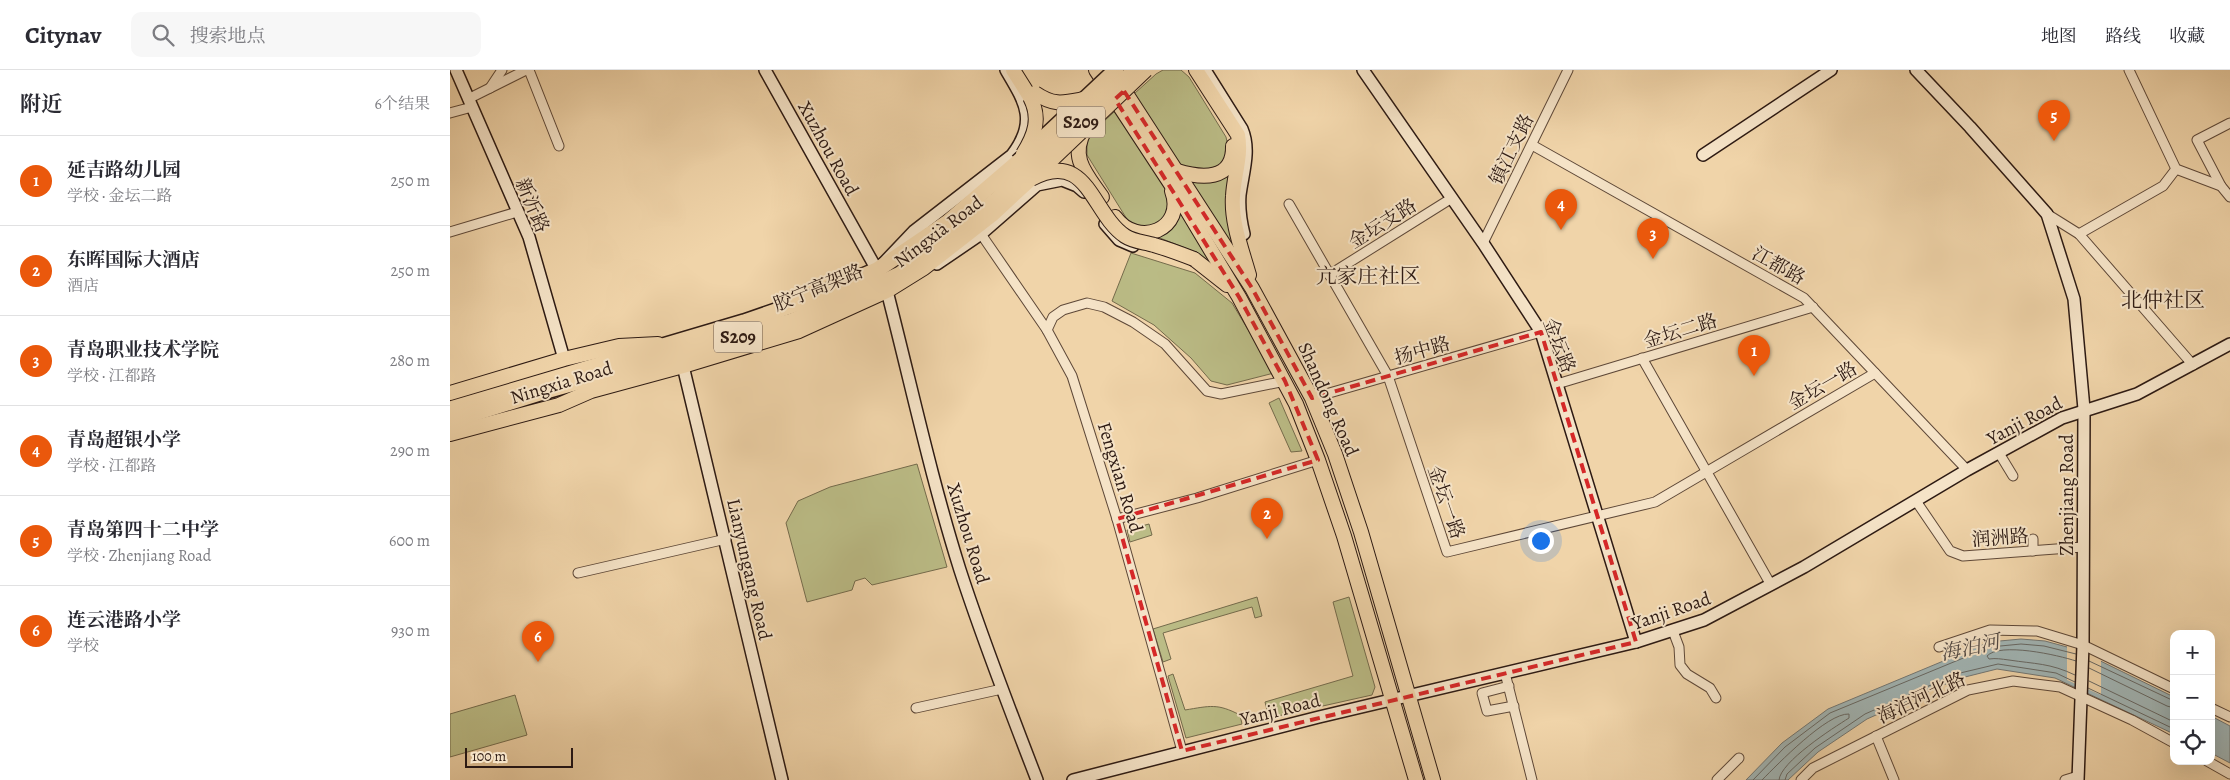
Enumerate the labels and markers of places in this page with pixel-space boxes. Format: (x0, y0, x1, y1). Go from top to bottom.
pin: 5 (2038, 100, 2070, 141)
pin: 4 (1545, 189, 1577, 230)
pin: 3 (1637, 218, 1669, 259)
pin: 1 (1738, 335, 1770, 376)
pin: 2 (1251, 498, 1283, 539)
pin: 6 (522, 621, 554, 662)

